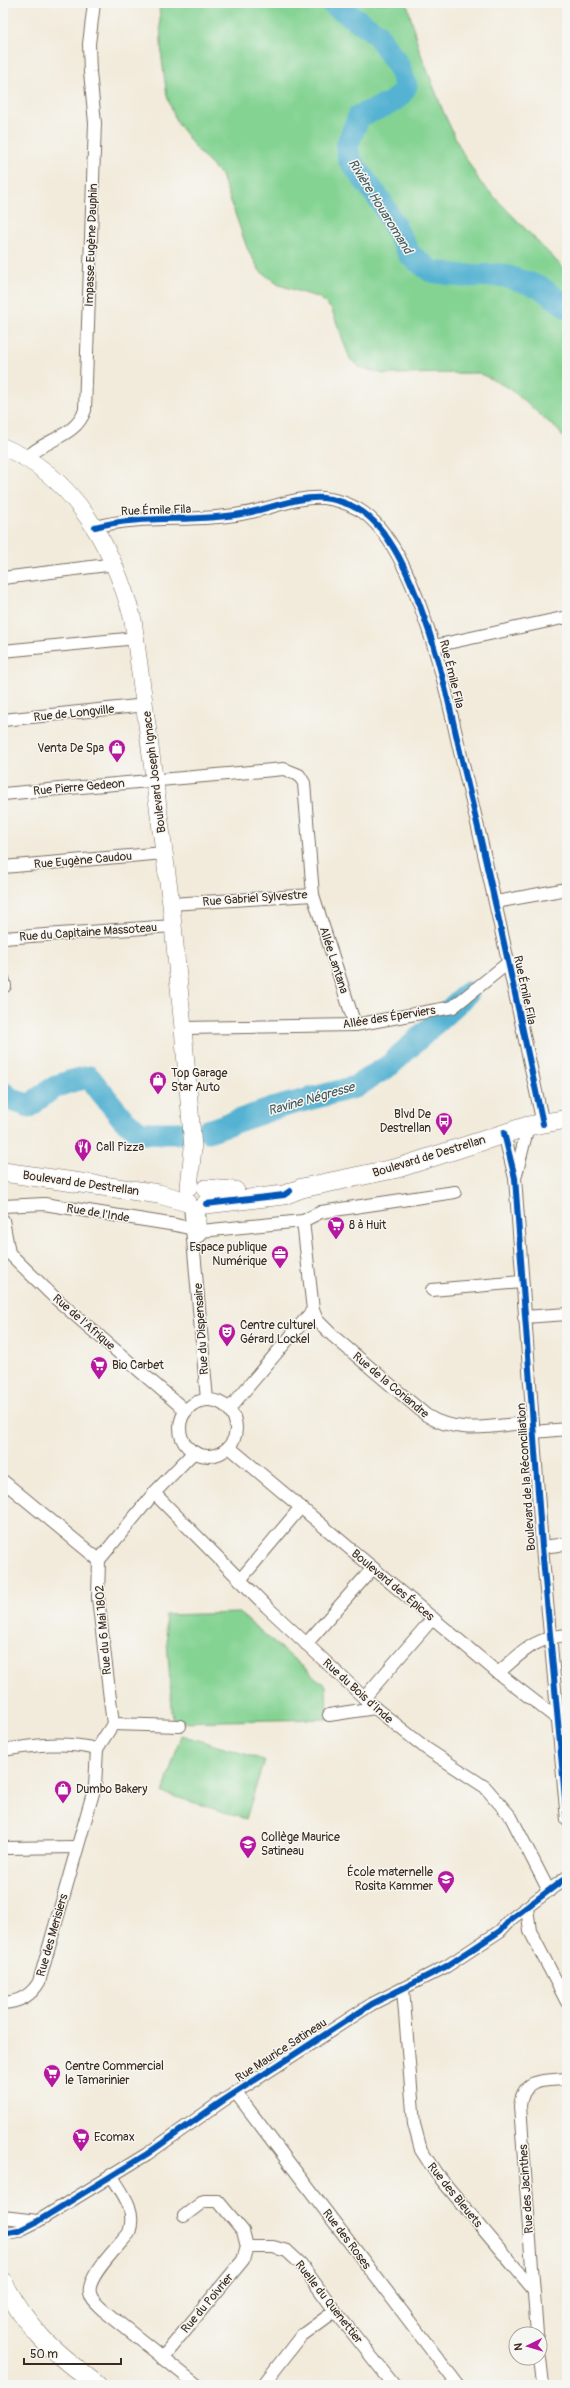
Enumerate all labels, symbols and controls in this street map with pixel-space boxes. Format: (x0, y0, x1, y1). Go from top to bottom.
water label: Rivière Houaromand (345, 156, 417, 258)
street label: Impasse Eugène Dauphin (82, 183, 101, 307)
street label: Rue Émile Fila (121, 501, 192, 519)
street label: Rue Émile Fila (436, 638, 468, 710)
street label: Rue de Longville (33, 702, 115, 725)
street label: Boulevard Joseph Ignace (140, 710, 169, 834)
shop icon: Venta De Spa (107, 738, 127, 763)
place label: Venta De Spa (37, 741, 104, 756)
street label: Rue Pierre Gedeon (33, 776, 126, 799)
street label: Rue Eugène Caudou (33, 849, 133, 872)
street label: Rue Gabriel Sylvestre (202, 887, 308, 910)
street label: Rue du Capitaine Massoteau (19, 920, 157, 945)
street label: Allée Lantana (316, 925, 352, 996)
street label: Rue Émile Fila (510, 954, 540, 1026)
street label: Allée des Éperviers (341, 1002, 437, 1032)
place label: Top Garage Star Auto (171, 1066, 227, 1095)
shop icon: Top Garage Star Auto (148, 1070, 168, 1095)
water label: Ravine Négresse (266, 1079, 358, 1119)
place label: Blvd De Destrellan (380, 1107, 431, 1136)
bus stop icon: Blvd De Destrellan (434, 1111, 454, 1136)
street label: Boulevard de Destrellan (371, 1132, 488, 1181)
restaurant icon: Call Pizza (73, 1137, 93, 1162)
place label: Call Pizza (96, 1140, 145, 1155)
street label: Boulevard de Destrellan (22, 1168, 140, 1199)
street label: Rue de l'Inde (65, 1201, 130, 1226)
supermarket icon: 8 à Huit (326, 1215, 346, 1240)
place label: 8 à Huit (349, 1218, 387, 1233)
place label: Espace publique Numérique (189, 1240, 267, 1269)
office icon: Espace publique Numérique (270, 1244, 290, 1269)
street label: Rue du Dispensaire (191, 1282, 212, 1375)
street label: Rue de l'Afrique (49, 1291, 118, 1354)
place label: Centre culturel Gérard Lockel (240, 1318, 316, 1347)
theatre icon: Centre culturel Gérard Lockel (217, 1322, 237, 1347)
street label: Rue de la Coriandre (349, 1349, 432, 1422)
supermarket icon: Bio Carbet (89, 1355, 109, 1380)
place label: Bio Carbet (112, 1358, 164, 1373)
street label: Boulevard de la Réconciliation (514, 1402, 539, 1551)
street label: Boulevard des Épices (348, 1546, 438, 1625)
street label: Rue du 6 Mai 1802 (92, 1584, 115, 1676)
street label: Rue du Bois d'Inde (319, 1656, 396, 1727)
shop icon: Dumbo Bakery (53, 1779, 73, 1804)
place label: Dumbo Bakery (76, 1782, 147, 1797)
place label: Collège Maurice Satineau (261, 1830, 340, 1859)
school or university icon: Collège Maurice Satineau (238, 1834, 258, 1859)
place label: École maternelle Rosita Kammer (347, 1864, 434, 1894)
school or university icon: École maternelle Rosita Kammer (436, 1869, 456, 1894)
street label: Rue des Merisiers (33, 1891, 72, 1978)
street label: Rue Maurice Satineau (233, 2015, 330, 2085)
place label: Centre Commercial le Tamarinier (65, 2059, 164, 2088)
supermarket icon: Centre Commercial le Tamarinier (42, 2063, 62, 2088)
supermarket icon: Ecomax (71, 2127, 91, 2152)
place label: Ecomax (94, 2130, 135, 2145)
street label: Rue des Jacinthes (516, 2143, 537, 2234)
street label: Rue des Bleuets (424, 2160, 486, 2231)
street label: Rue des Roses (319, 2206, 374, 2273)
street label: Ruelle du Quenettier (291, 2258, 366, 2347)
street label: Rue du Poivrier (178, 2270, 237, 2336)
north arrow (508, 2326, 548, 2366)
scale bar (24, 2340, 121, 2366)
text: N (512, 2342, 525, 2351)
text: 50 m (30, 2347, 58, 2362)

